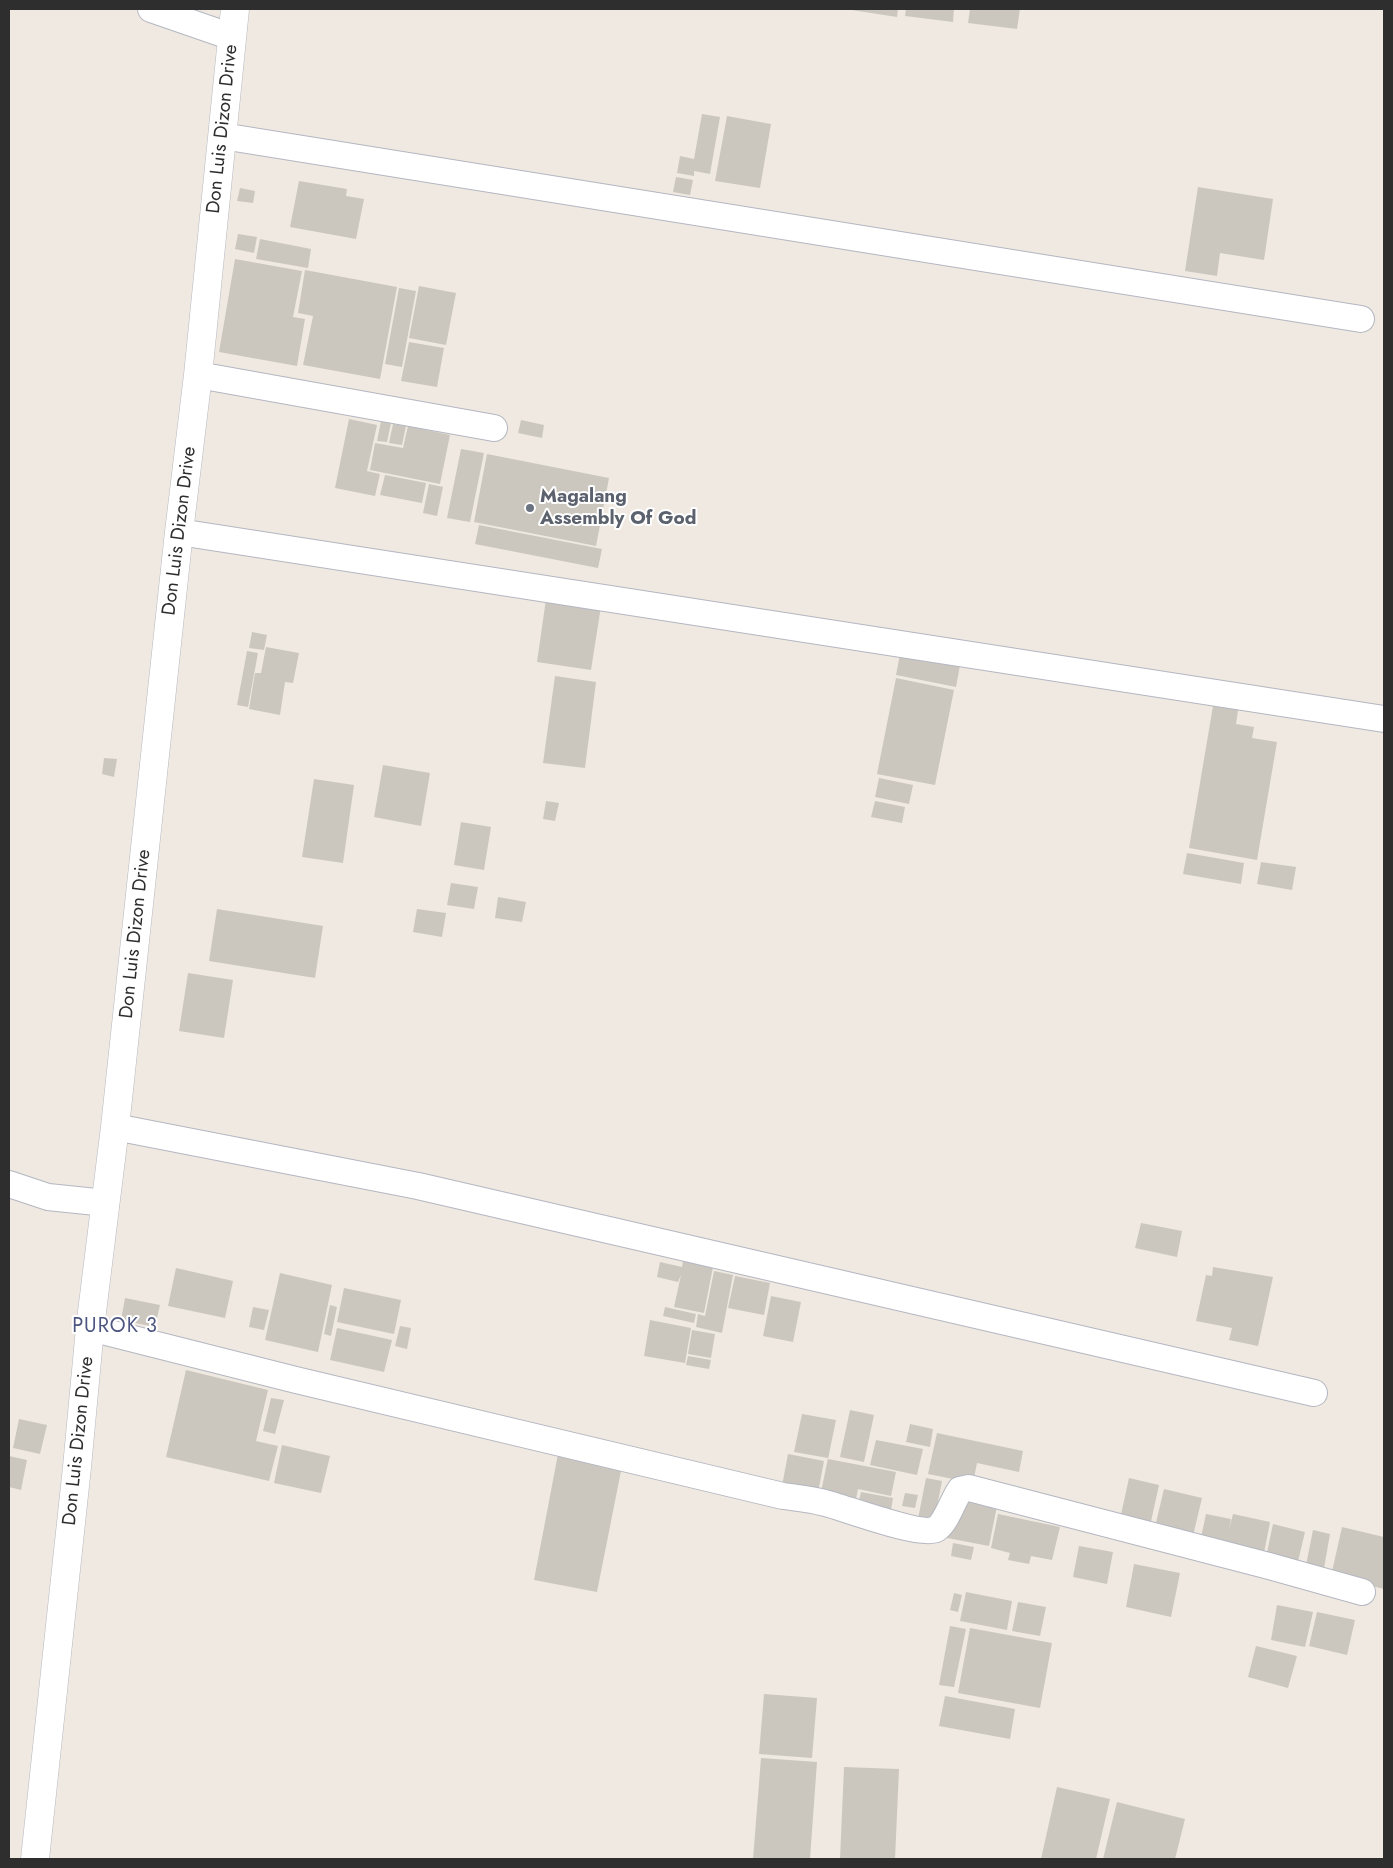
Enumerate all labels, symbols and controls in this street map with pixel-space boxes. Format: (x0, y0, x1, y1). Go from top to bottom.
street label: Don Luis Dizon Drive (203, 43, 243, 215)
street label: Don Luis Dizon Drive (158, 445, 202, 617)
place label: Magalang Assembly Of God (540, 486, 696, 530)
marker: Magalang Assembly Of God (524, 502, 536, 514)
street label: Don Luis Dizon Drive (116, 848, 156, 1020)
district label: PUROK 3 (71, 1315, 159, 1339)
street label: Don Luis Dizon Drive (59, 1355, 99, 1527)

